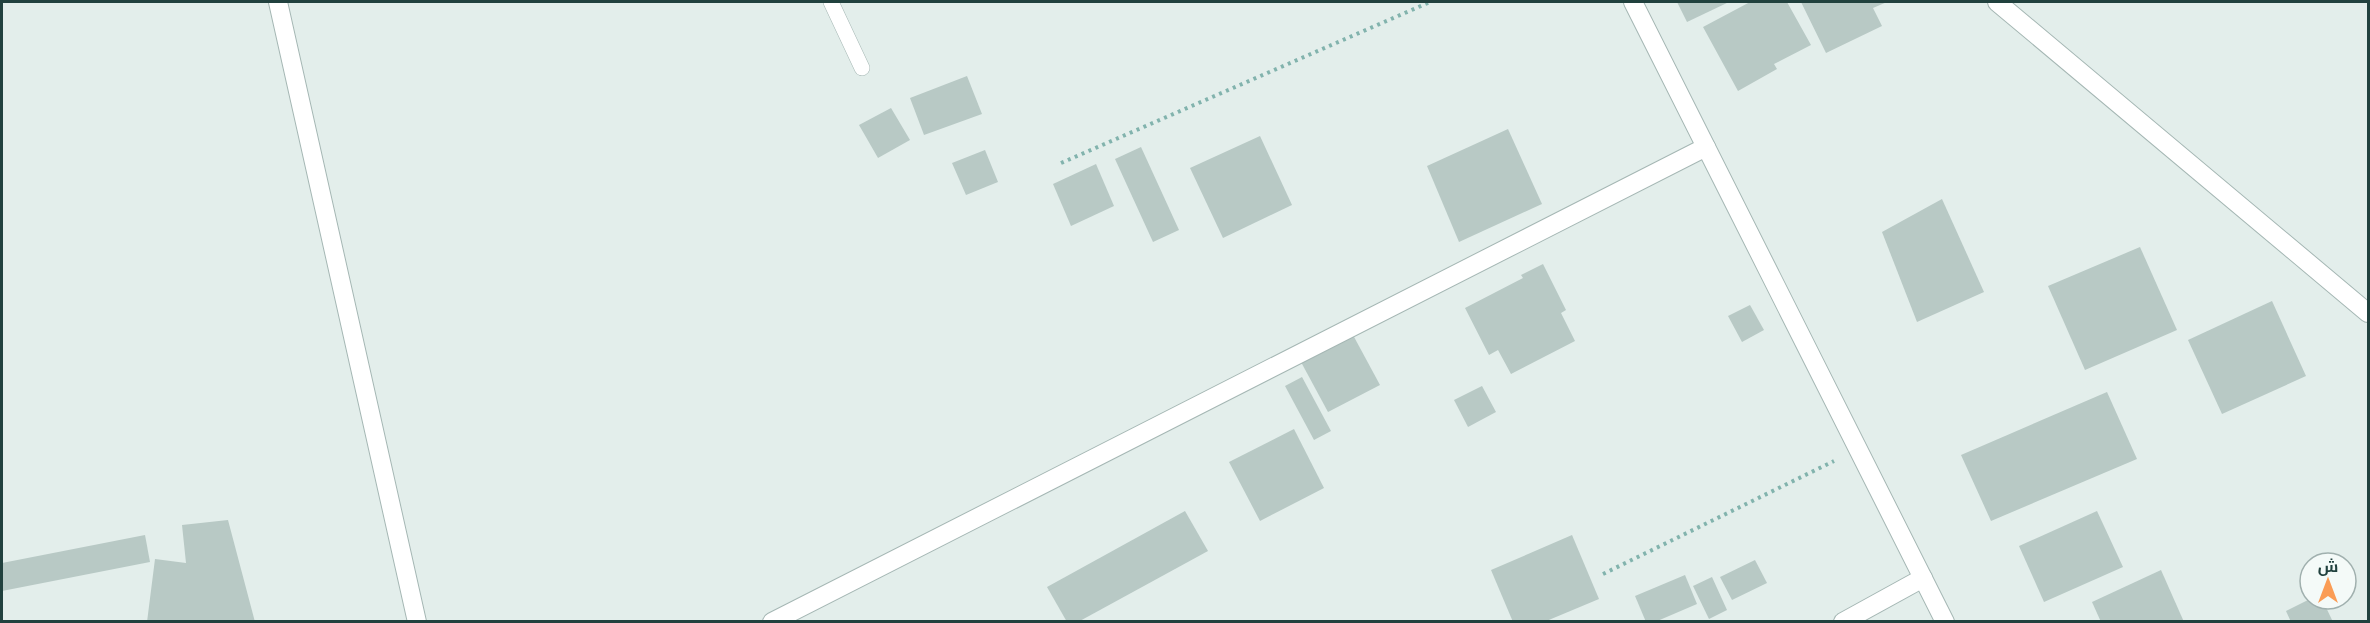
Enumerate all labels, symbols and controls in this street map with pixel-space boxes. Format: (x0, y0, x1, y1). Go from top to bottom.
north arrow (2298, 551, 2358, 611)
text: ش (2318, 554, 2338, 578)

